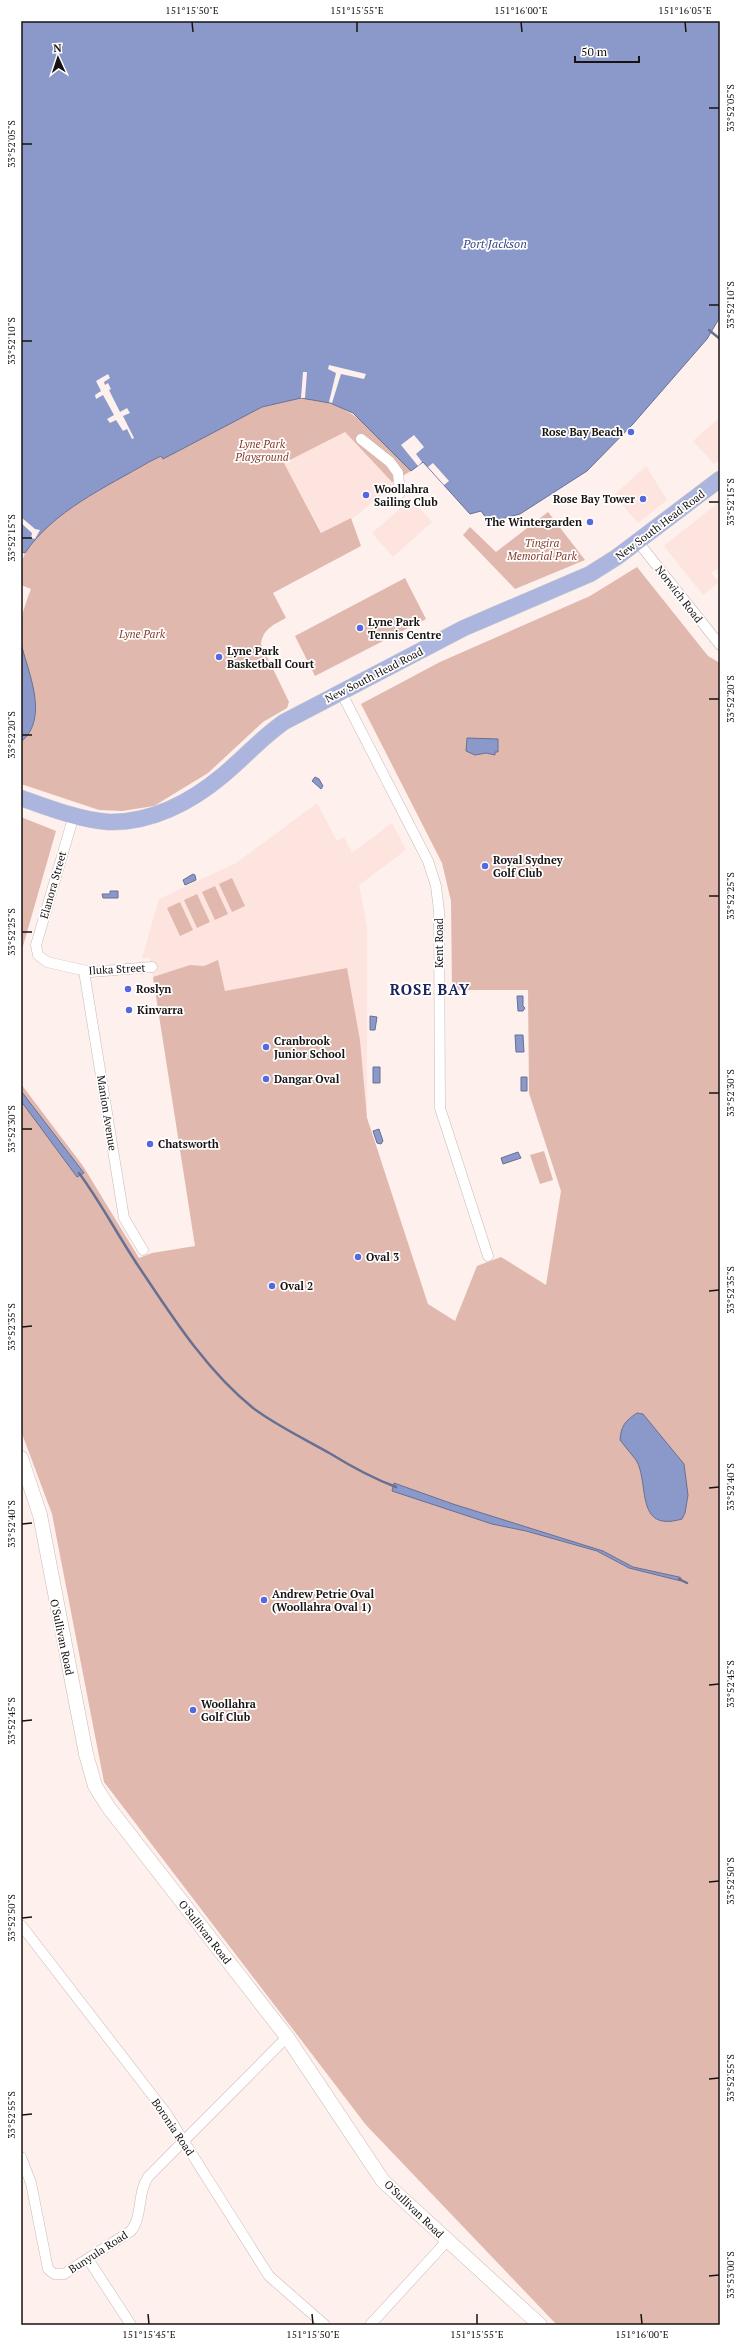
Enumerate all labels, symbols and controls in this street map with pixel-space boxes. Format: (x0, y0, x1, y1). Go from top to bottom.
text: 151°15'50"E (165, 4, 219, 17)
text: 151°15'55"E (330, 4, 384, 17)
text: 151°16'00"E (494, 4, 548, 17)
text: 151°16'05"E (658, 4, 712, 17)
north arrow (38, 38, 78, 78)
scale bar (575, 38, 639, 64)
text: N (53, 41, 63, 55)
text: 50 m (581, 44, 608, 59)
text: 33°52'05"S (724, 84, 737, 132)
text: 33°52'05"S (5, 120, 18, 168)
water label: Port Jackson (462, 236, 527, 251)
text: 33°52'10"S (724, 281, 737, 329)
text: 33°52'10"S (5, 317, 18, 365)
place label: Rose Bay Beach (542, 425, 623, 439)
marker: Rose Bay Beach (626, 427, 636, 437)
park label: Lyne Park Playground (234, 437, 289, 464)
text: 33°52'15"S (724, 478, 737, 526)
place label: Woollahra Sailing Club (374, 482, 438, 509)
street label: New South Head Road (613, 487, 707, 563)
marker: Woollahra Sailing Club (361, 490, 371, 500)
place label: Rose Bay Tower (553, 492, 635, 506)
marker: Rose Bay Tower (638, 494, 648, 504)
text: 33°52'15"S (5, 514, 18, 562)
place label: The Wintergarden (485, 515, 582, 529)
marker: The Wintergarden (585, 517, 595, 527)
park label: Tingira Memorial Park (506, 536, 577, 563)
street label: Norwich Road (652, 563, 706, 625)
place label: Lyne Park Tennis Centre (368, 615, 441, 642)
marker: Lyne Park Tennis Centre (355, 623, 365, 633)
park label: Lyne Park (118, 627, 166, 641)
place label: Lyne Park Basketball Court (227, 644, 315, 671)
street label: New South Head Road (323, 644, 425, 706)
marker: Lyne Park Basketball Court (214, 652, 224, 662)
text: 33°52'20"S (724, 675, 737, 723)
text: 33°52'20"S (5, 711, 18, 759)
street label: Elanora Street (37, 850, 69, 920)
place label: Royal Sydney Golf Club (493, 853, 563, 880)
marker: Royal Sydney Golf Club (480, 861, 490, 871)
text: 33°52'25"S (724, 872, 737, 920)
text: 33°52'25"S (5, 908, 18, 956)
street label: Kent Road (432, 918, 446, 968)
street label: Iluka Street (88, 961, 146, 977)
district label: ROSE BAY (390, 979, 470, 999)
place label: Roslyn (136, 982, 171, 996)
marker: Roslyn (123, 984, 133, 994)
place label: Kinvarra (137, 1003, 183, 1017)
marker: Kinvarra (124, 1005, 134, 1015)
place label: Cranbrook Junior School (274, 1034, 345, 1061)
marker: Cranbrook Junior School (261, 1042, 271, 1052)
text: 33°52'30"S (724, 1069, 737, 1117)
place label: Dangar Oval (274, 1072, 340, 1086)
street label: Manion Avenue (94, 1074, 120, 1152)
marker: Dangar Oval (261, 1074, 271, 1084)
text: 33°52'30"S (5, 1105, 18, 1153)
place label: Chatsworth (158, 1137, 219, 1151)
marker: Chatsworth (145, 1139, 155, 1149)
place label: Oval 3 (366, 1250, 399, 1264)
marker: Oval 3 (353, 1252, 363, 1262)
text: 33°52'35"S (724, 1266, 737, 1314)
place label: Oval 2 (280, 1279, 313, 1293)
marker: Oval 2 (267, 1281, 277, 1291)
text: 33°52'35"S (5, 1303, 18, 1351)
text: 33°52'40"S (724, 1463, 737, 1511)
text: 33°52'40"S (5, 1500, 18, 1548)
place label: Andrew Petrie Oval (Woollahra Oval 1) (272, 1587, 374, 1614)
marker: Andrew Petrie Oval (Woollahra Oval 1) (259, 1595, 269, 1605)
street label: O'Sullivan Road (47, 1598, 77, 1676)
text: 33°52'45"S (724, 1660, 737, 1708)
text: 33°52'45"S (5, 1697, 18, 1745)
place label: Woollahra Golf Club (201, 1697, 256, 1724)
marker: Woollahra Golf Club (188, 1705, 198, 1715)
text: 33°52'50"S (724, 1857, 737, 1905)
text: 33°52'50"S (5, 1894, 18, 1942)
street label: O'Sullivan Road (176, 1897, 234, 1967)
text: 33°52'55"S (724, 2054, 737, 2102)
text: 33°52'55"S (5, 2091, 18, 2139)
street label: Boronia Road (149, 2096, 197, 2158)
street label: O'Sullivan Road (381, 2177, 447, 2241)
street label: Bunyula Road (66, 2228, 130, 2276)
text: 33°53'00"S (724, 2251, 737, 2299)
text: 151°15'45"E (122, 2328, 176, 2341)
text: 151°15'50"E (286, 2328, 340, 2341)
text: 151°15'55"E (450, 2328, 504, 2341)
text: 151°16'00"E (615, 2328, 669, 2341)

